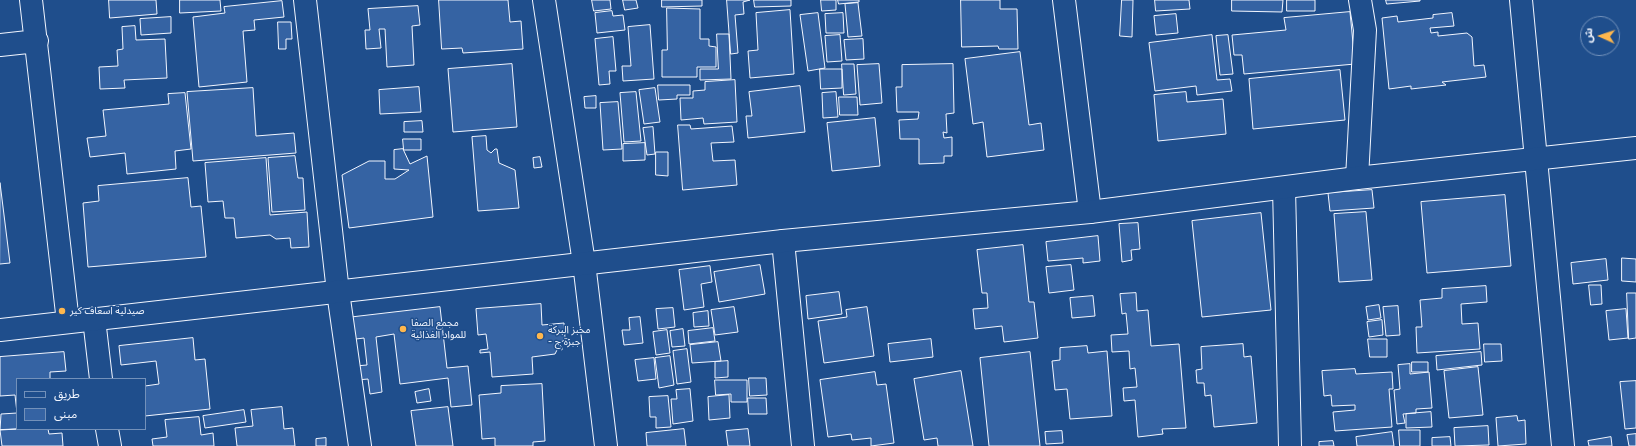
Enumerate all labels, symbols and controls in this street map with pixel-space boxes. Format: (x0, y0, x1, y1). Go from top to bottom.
north arrow (1580, 16, 1620, 56)
text: ش (1582, 28, 1595, 43)
place label: صيدلية اسعاف كير (70, 305, 145, 317)
marker: صيدلية اسعاف كير (57, 306, 67, 316)
place label: مجمع الصفا للمواد الغذائية (411, 317, 466, 340)
marker: مجمع الصفا للمواد الغذائية (398, 324, 408, 334)
place label: مخبز البركة - جبرة ج (548, 324, 591, 348)
marker: مخبز البركة - جبرة ج (535, 331, 545, 341)
legend (16, 378, 146, 430)
text: طريق (54, 387, 80, 401)
text: مبنى (54, 407, 77, 421)

